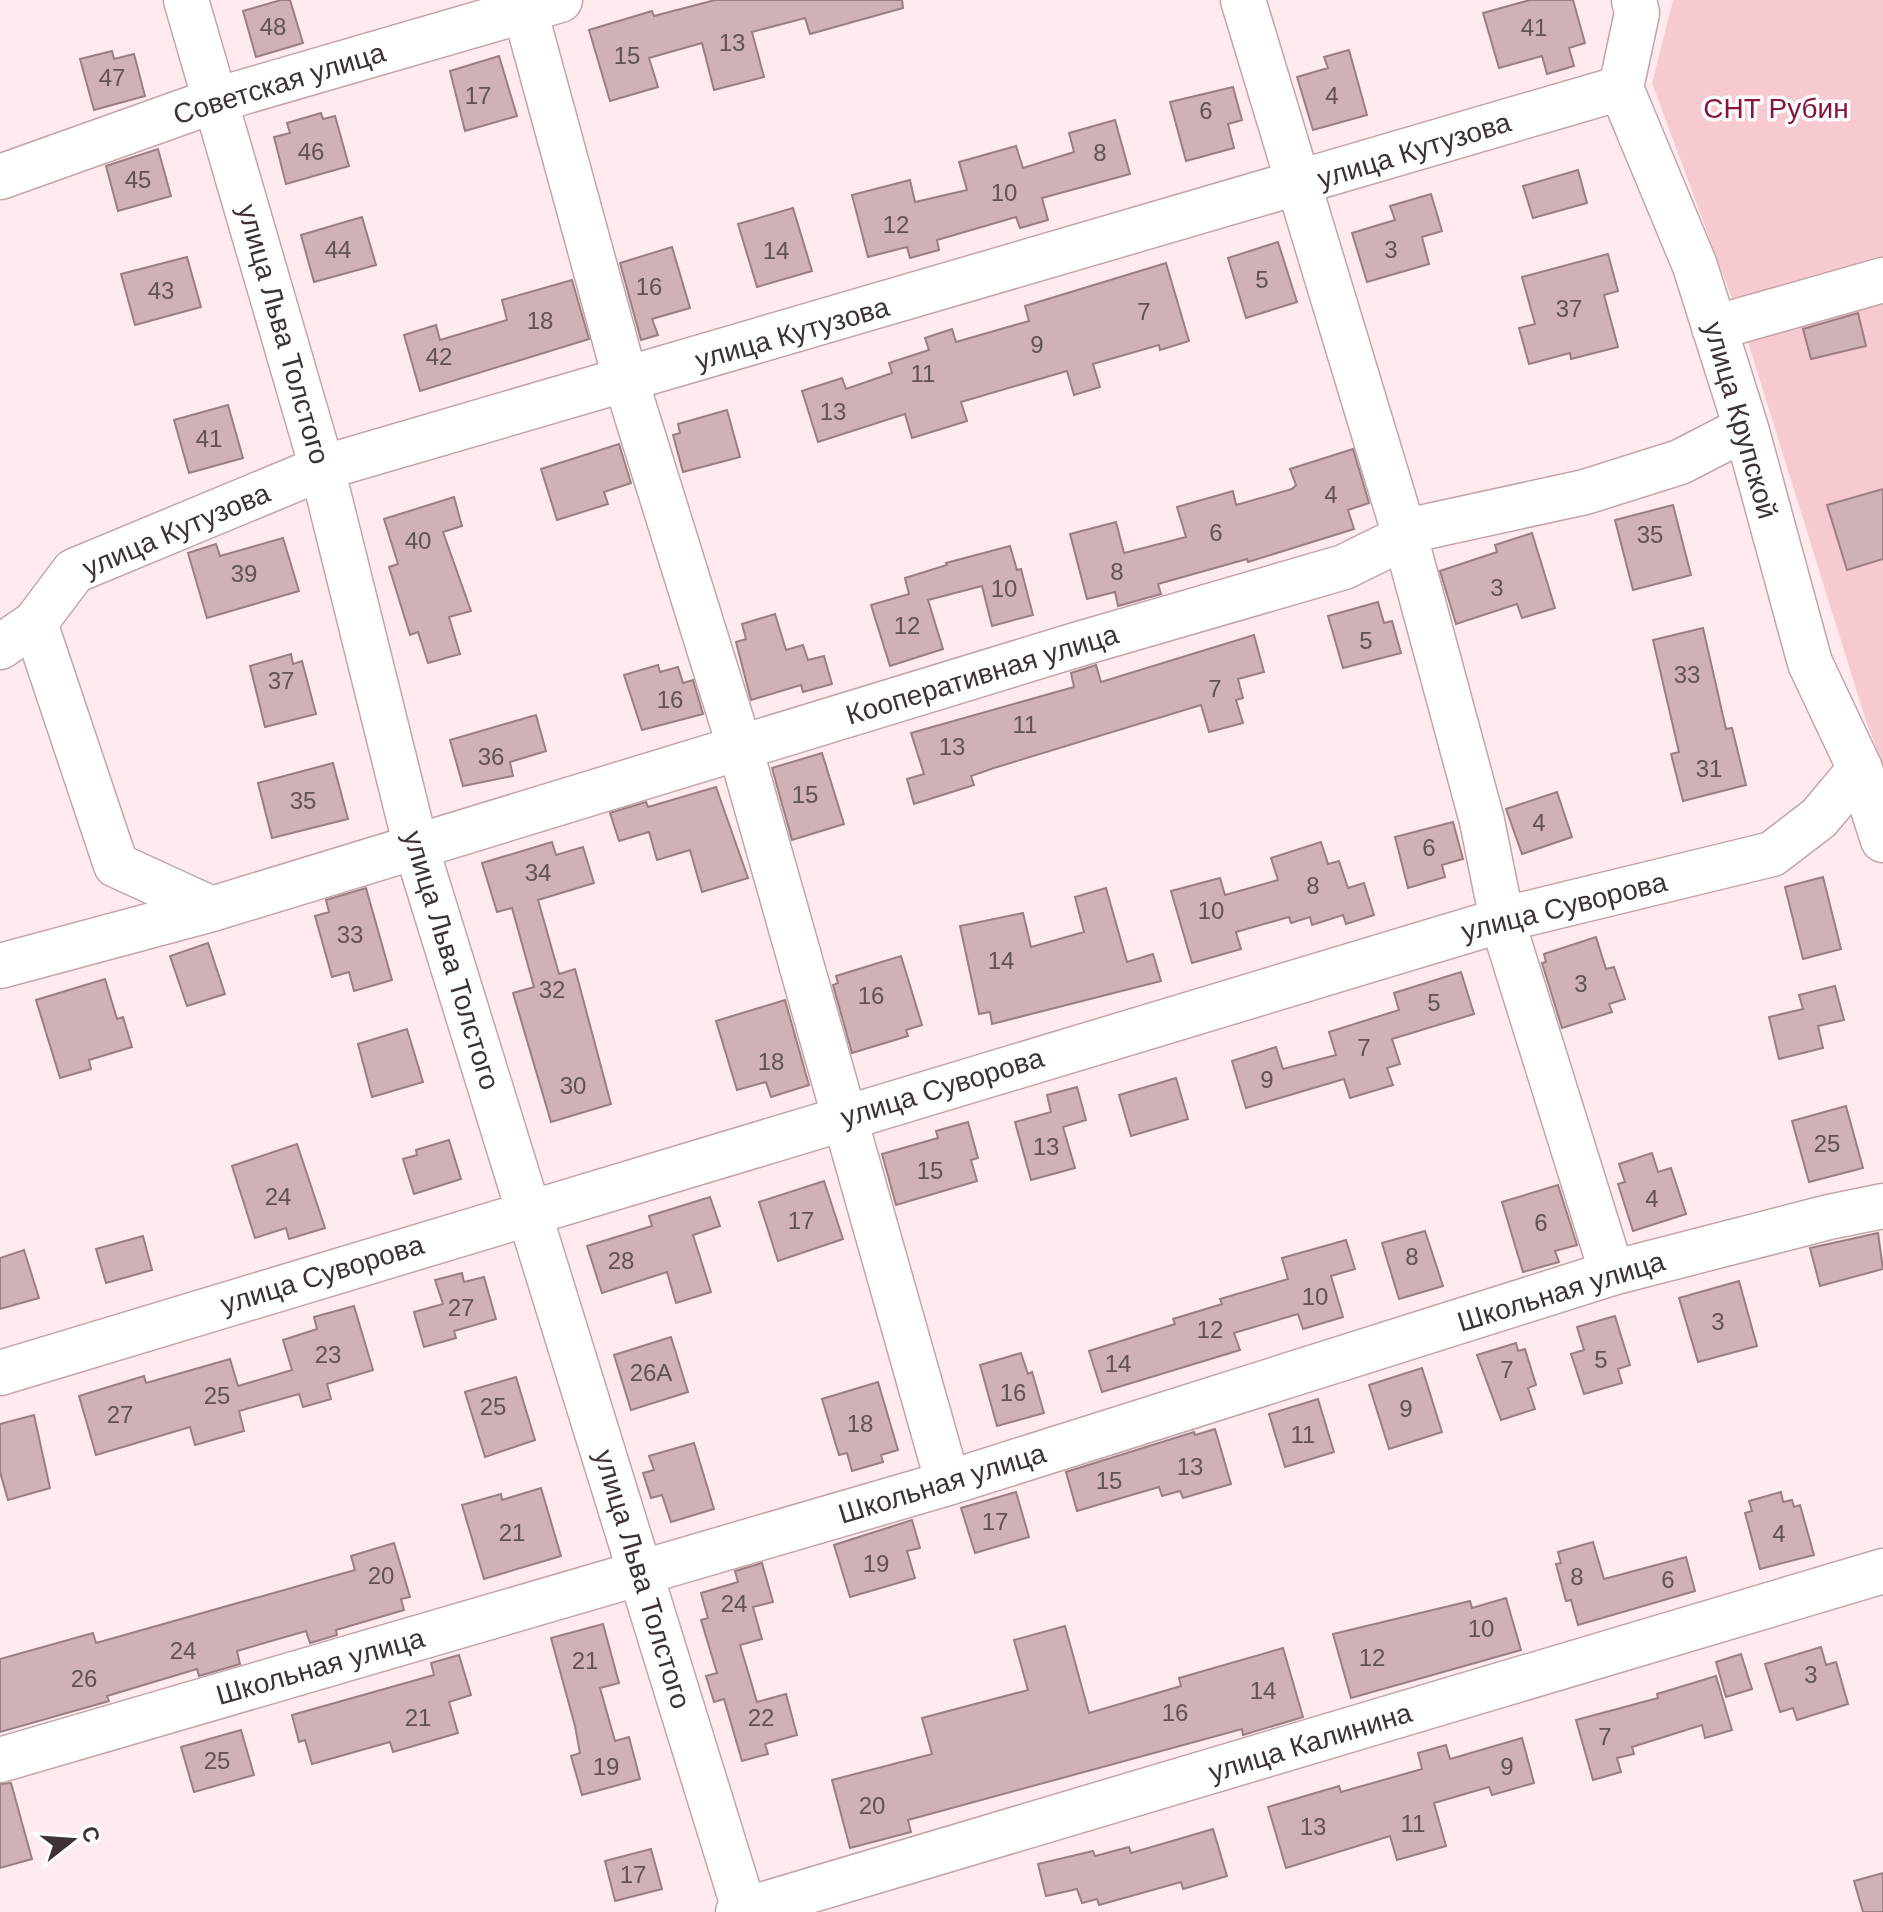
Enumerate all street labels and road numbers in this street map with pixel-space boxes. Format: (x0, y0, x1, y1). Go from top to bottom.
street label: Советская улица (169, 36, 389, 130)
street label: улица Кутузова (1314, 106, 1515, 195)
street label: улица Льва Толстого (232, 201, 336, 468)
street label: улица Кутузова (692, 291, 893, 376)
street label: улица Крупской (1698, 318, 1783, 522)
street label: улица Кутузова (78, 477, 275, 584)
street label: Кооперативная улица (842, 618, 1122, 731)
street label: улица Льва Толстого (397, 827, 506, 1093)
street label: улица Суворова (1458, 866, 1670, 947)
street label: улица Суворова (837, 1042, 1048, 1133)
street label: улица Суворова (217, 1229, 428, 1320)
street label: Школьная улица (1454, 1245, 1669, 1338)
street label: Школьная улица (835, 1437, 1050, 1530)
street label: улица Льва Толстого (588, 1446, 697, 1712)
street label: Школьная улица (212, 1622, 428, 1711)
street label: улица Калинина (1205, 1697, 1416, 1788)

